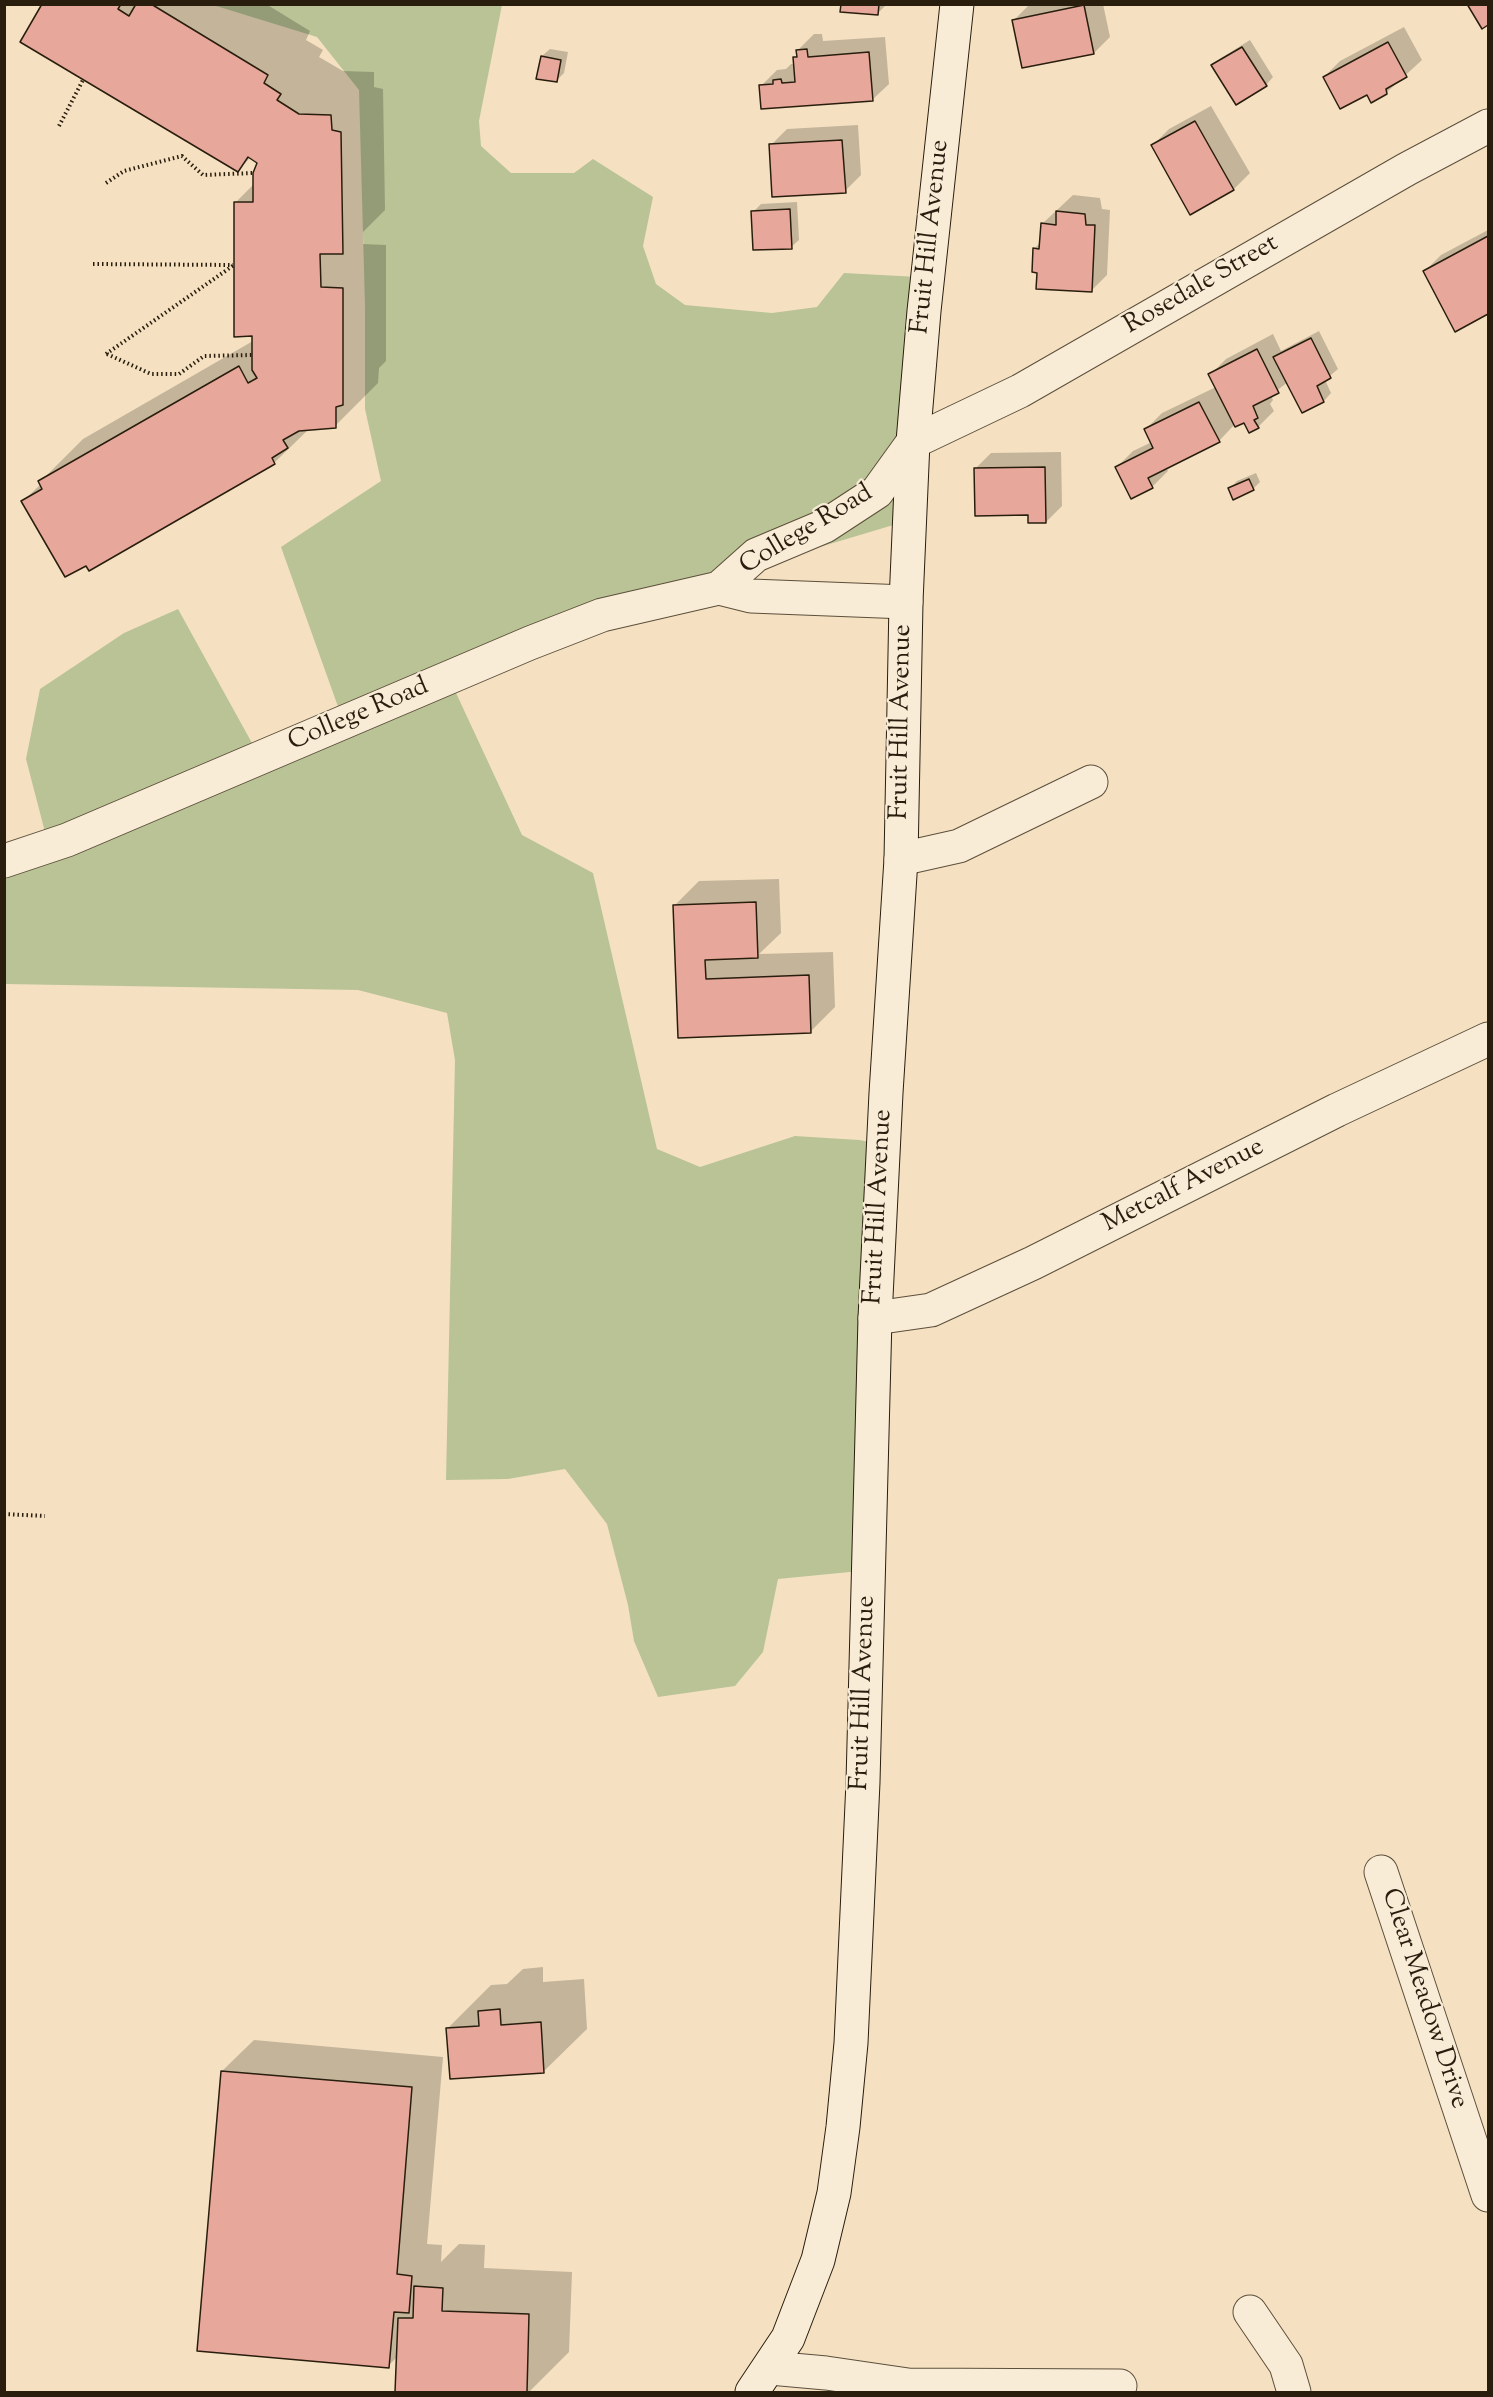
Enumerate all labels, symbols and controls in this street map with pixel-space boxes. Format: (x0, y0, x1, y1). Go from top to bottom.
street label: Fruit Hill Avenue (906, 138, 958, 336)
street label: Rosedale Street (1119, 229, 1285, 343)
street label: College Road (735, 479, 879, 583)
street label: Fruit Hill Avenue (886, 624, 920, 820)
street label: College Road (284, 672, 434, 760)
street label: Fruit Hill Avenue (859, 1109, 901, 1305)
street label: Metcalf Avenue (1098, 1133, 1270, 1241)
street label: Fruit Hill Avenue (846, 1595, 884, 1791)
street label: Clear Meadow Drive (1373, 1885, 1473, 2113)

